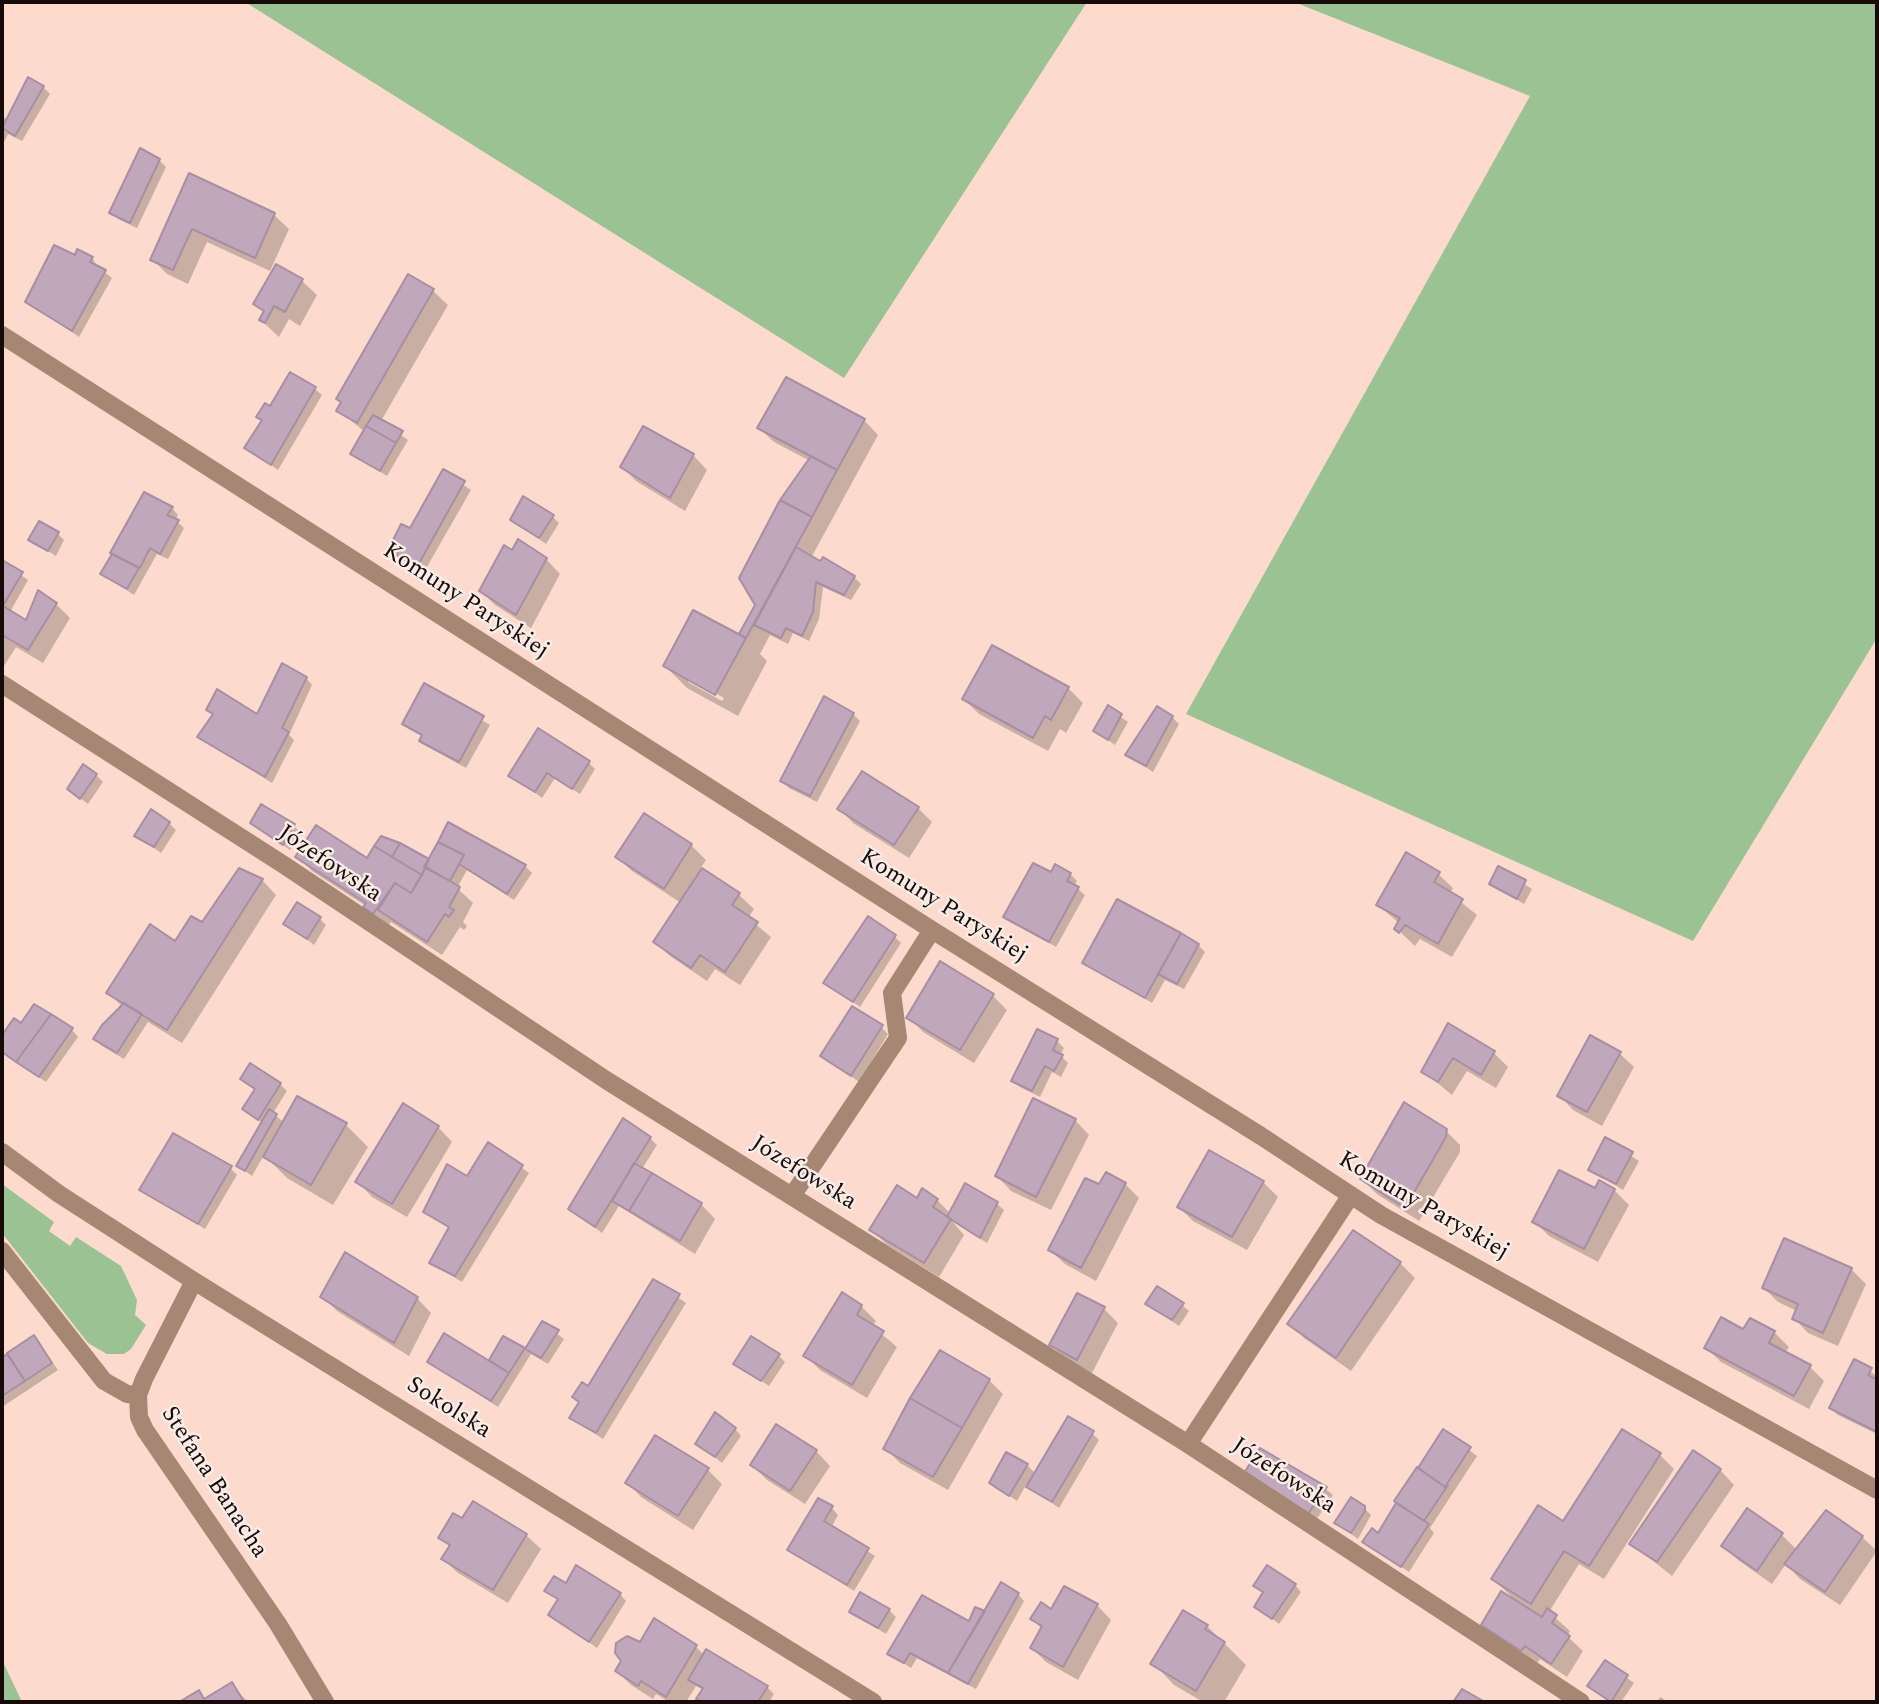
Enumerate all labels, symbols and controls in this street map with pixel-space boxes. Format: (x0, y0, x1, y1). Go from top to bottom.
street label: Komuny Paryskiej (376, 537, 554, 667)
street label: Józefowska (272, 820, 386, 910)
street label: Komuny Paryskiej (854, 844, 1032, 970)
street label: Józefowska (745, 1130, 861, 1218)
street label: Komuny Paryskiej (1332, 1146, 1514, 1268)
street label: Sokolska (400, 1372, 496, 1446)
street label: Stefana Banacha (153, 1402, 273, 1564)
street label: Józefowska (1225, 1433, 1341, 1521)

